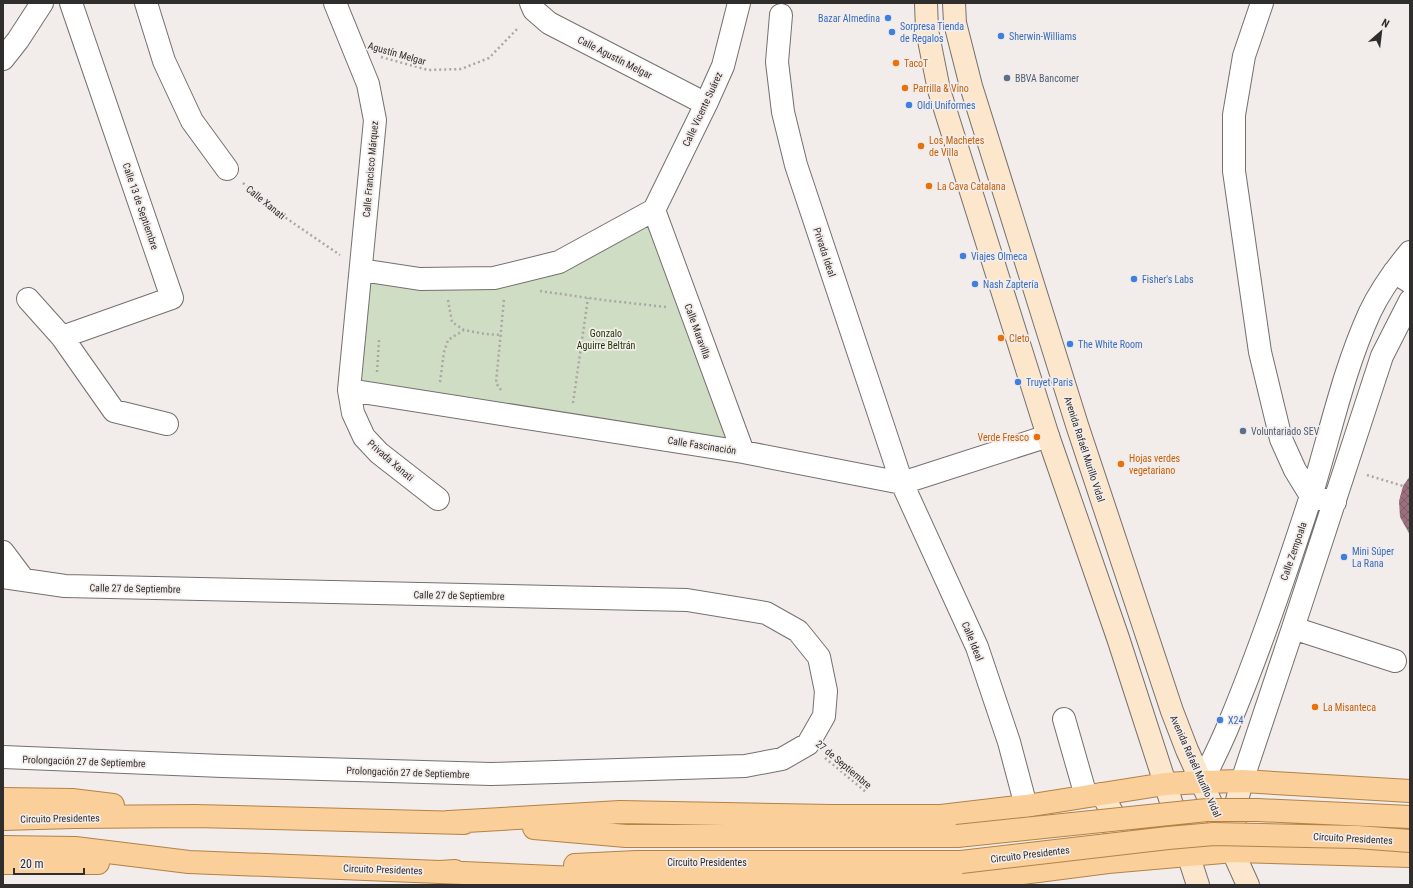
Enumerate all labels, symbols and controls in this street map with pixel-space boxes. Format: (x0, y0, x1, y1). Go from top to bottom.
north arrow (1361, 12, 1401, 52)
place label: Bazar Almedina (818, 13, 880, 24)
marker: Bazar Almedina (883, 13, 893, 23)
text: N (1379, 16, 1392, 31)
place label: Sorpresa Tienda de Regalos (900, 21, 964, 44)
marker: Sorpresa Tienda de Regalos (887, 27, 897, 37)
marker: Sherwin-Williams (996, 31, 1006, 41)
place label: Sherwin-Williams (1009, 31, 1077, 42)
street label: Calle Agustín Melgar (576, 34, 654, 81)
street label: Agustín Melgar (367, 40, 427, 67)
marker: TacoT (891, 58, 901, 68)
place label: TacoT (904, 58, 928, 69)
street label: Calle Vicente Suárez (680, 70, 725, 148)
marker: BBVA Bancomer (1002, 73, 1012, 83)
place label: BBVA Bancomer (1015, 73, 1079, 84)
marker: Parrilla & Vino (900, 83, 910, 93)
place label: Parrilla & Vino (913, 83, 969, 94)
marker: Oldi Uniformes (904, 100, 914, 110)
place label: Oldi Uniformes (917, 100, 976, 111)
street label: Calle Francisco Márquez (361, 120, 380, 218)
place label: Los Machetes de Villa (929, 135, 985, 158)
marker: Los Machetes de Villa (916, 141, 926, 151)
street label: Calle 13 de Septiembre (121, 161, 161, 251)
marker: La Cava Catalana (924, 181, 934, 191)
place label: La Cava Catalana (937, 181, 1006, 192)
street label: Calle Xanati (244, 183, 288, 222)
street label: Privada Ideal (811, 226, 838, 278)
marker: Viajes Olmeca (958, 251, 968, 261)
place label: Viajes Olmeca (971, 251, 1028, 262)
marker: Fisher's Labs (1129, 274, 1139, 284)
place label: Fisher's Labs (1142, 274, 1194, 285)
marker: Nash Zaptería (970, 279, 980, 289)
place label: Nash Zaptería (983, 279, 1039, 290)
street label: Calle Maravilla (682, 302, 713, 360)
park label: Gonzalo Aguirre Beltrán (577, 328, 636, 351)
marker: Cleto (996, 333, 1006, 343)
place label: Cleto (1009, 333, 1030, 344)
marker: The White Room (1065, 339, 1075, 349)
place label: The White Room (1078, 339, 1143, 350)
marker: Truyet Paris (1013, 377, 1023, 387)
place label: Truyet Paris (1026, 377, 1073, 388)
street label: Avenida Rafaél Murillo Vidal (1062, 395, 1107, 503)
marker: Voluntariado SEV (1238, 426, 1248, 436)
place label: Voluntariado SEV (1251, 426, 1320, 437)
place label: Verde Fresco (978, 432, 1029, 443)
marker: Verde Fresco (1032, 432, 1042, 442)
street label: Calle Fascinación (667, 435, 737, 456)
street label: Privada Xanati (366, 437, 416, 483)
place label: Hojas verdes vegetariano (1129, 453, 1181, 476)
marker: Hojas verdes vegetariano (1116, 459, 1126, 469)
street label: Calle Zempoala (1278, 520, 1309, 582)
place label: Mini Súper La Rana (1352, 546, 1394, 569)
marker: Mini Súper La Rana (1339, 552, 1349, 562)
street label: Calle 27 de Septiembre (89, 582, 181, 595)
street label: Calle 27 de Septiembre (413, 589, 505, 602)
street label: Calle Ideal (960, 620, 985, 662)
marker: La Misanteca (1310, 702, 1320, 712)
place label: La Misanteca (1323, 702, 1376, 713)
street label: Avenida Rafaél Murillo Vidal (1168, 713, 1223, 819)
marker: X24 (1215, 715, 1225, 725)
place label: X24 (1228, 715, 1243, 726)
street label: 27 de Septiembre (814, 738, 874, 791)
street label: Prolongación 27 de Septiembre (22, 754, 146, 769)
street label: Prolongación 27 de Septiembre (346, 765, 470, 780)
street label: Circuito Presidentes (20, 812, 100, 825)
street label: Circuito Presidentes (1313, 831, 1393, 846)
street label: Circuito Presidentes (990, 844, 1071, 865)
scale bar (14, 850, 84, 876)
text: 20 m (20, 857, 44, 871)
street label: Circuito Presidentes (667, 857, 747, 868)
street label: Circuito Presidentes (343, 863, 423, 876)

